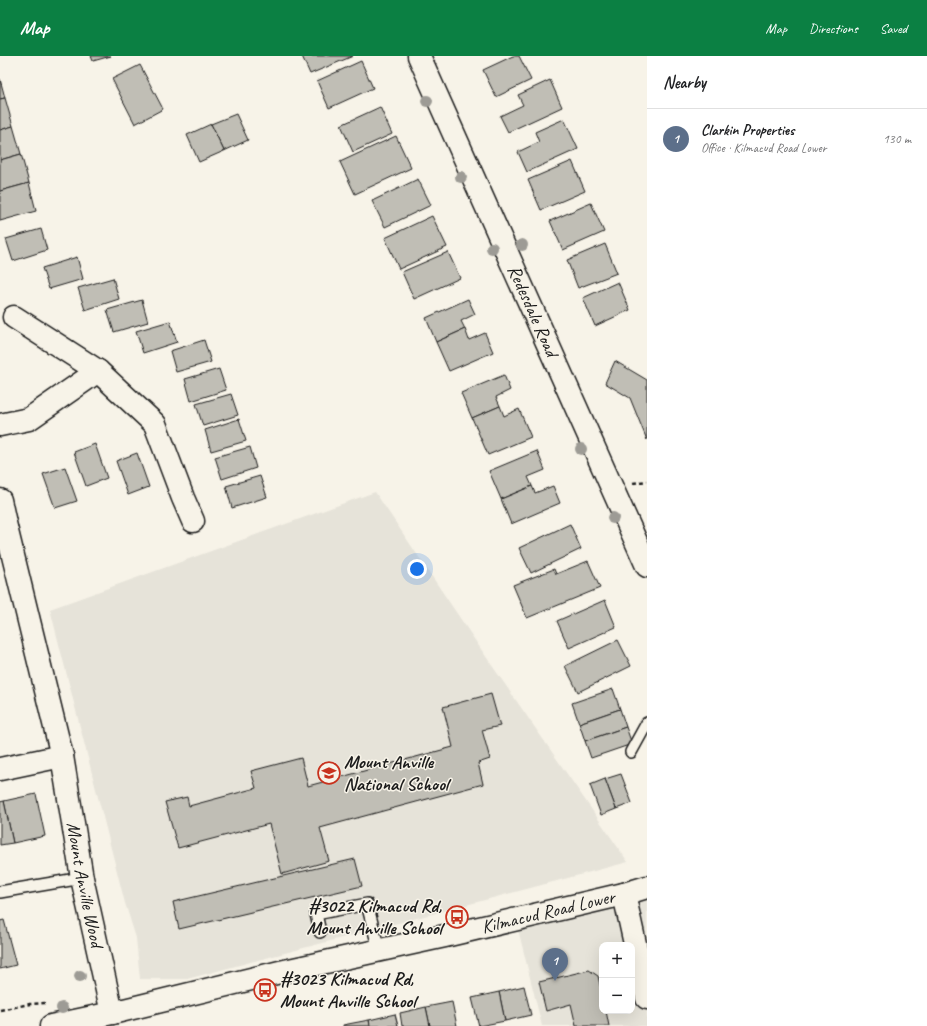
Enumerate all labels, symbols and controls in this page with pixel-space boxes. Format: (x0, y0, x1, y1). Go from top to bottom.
text: Map (20, 16, 50, 40)
text: Map (766, 20, 787, 37)
text: Directions (809, 20, 858, 37)
text: Saved (880, 20, 907, 37)
text: Nearby (663, 72, 706, 93)
text: Clarkin Properties (701, 121, 794, 140)
text: 1 (673, 131, 679, 147)
text: 130 m (883, 131, 911, 147)
text: Office · Kilmacud Road Lower (701, 140, 827, 156)
street label: Redesdale Road (502, 261, 565, 363)
your location (407, 559, 427, 579)
place label: Mount Anville National School (344, 750, 452, 796)
school or university icon: Mount Anville National School (316, 760, 342, 786)
street label: Mount Anville Wood (61, 820, 110, 953)
street label: Kilmacud Road Lower (479, 884, 619, 939)
place label: #3022 Kilmacud Rd, Mount Anville School (306, 894, 446, 940)
bus stop icon: #3022 Kilmacud Rd, Mount Anville School (444, 904, 470, 930)
map controls (599, 942, 635, 1014)
button: + (599, 942, 635, 978)
pin: 1 (542, 948, 568, 981)
place label: #3023 Kilmacud Rd, Mount Anville School (280, 967, 419, 1013)
bus stop icon: #3023 Kilmacud Rd, Mount Anville School (252, 977, 278, 1003)
button: − (599, 978, 635, 1014)

